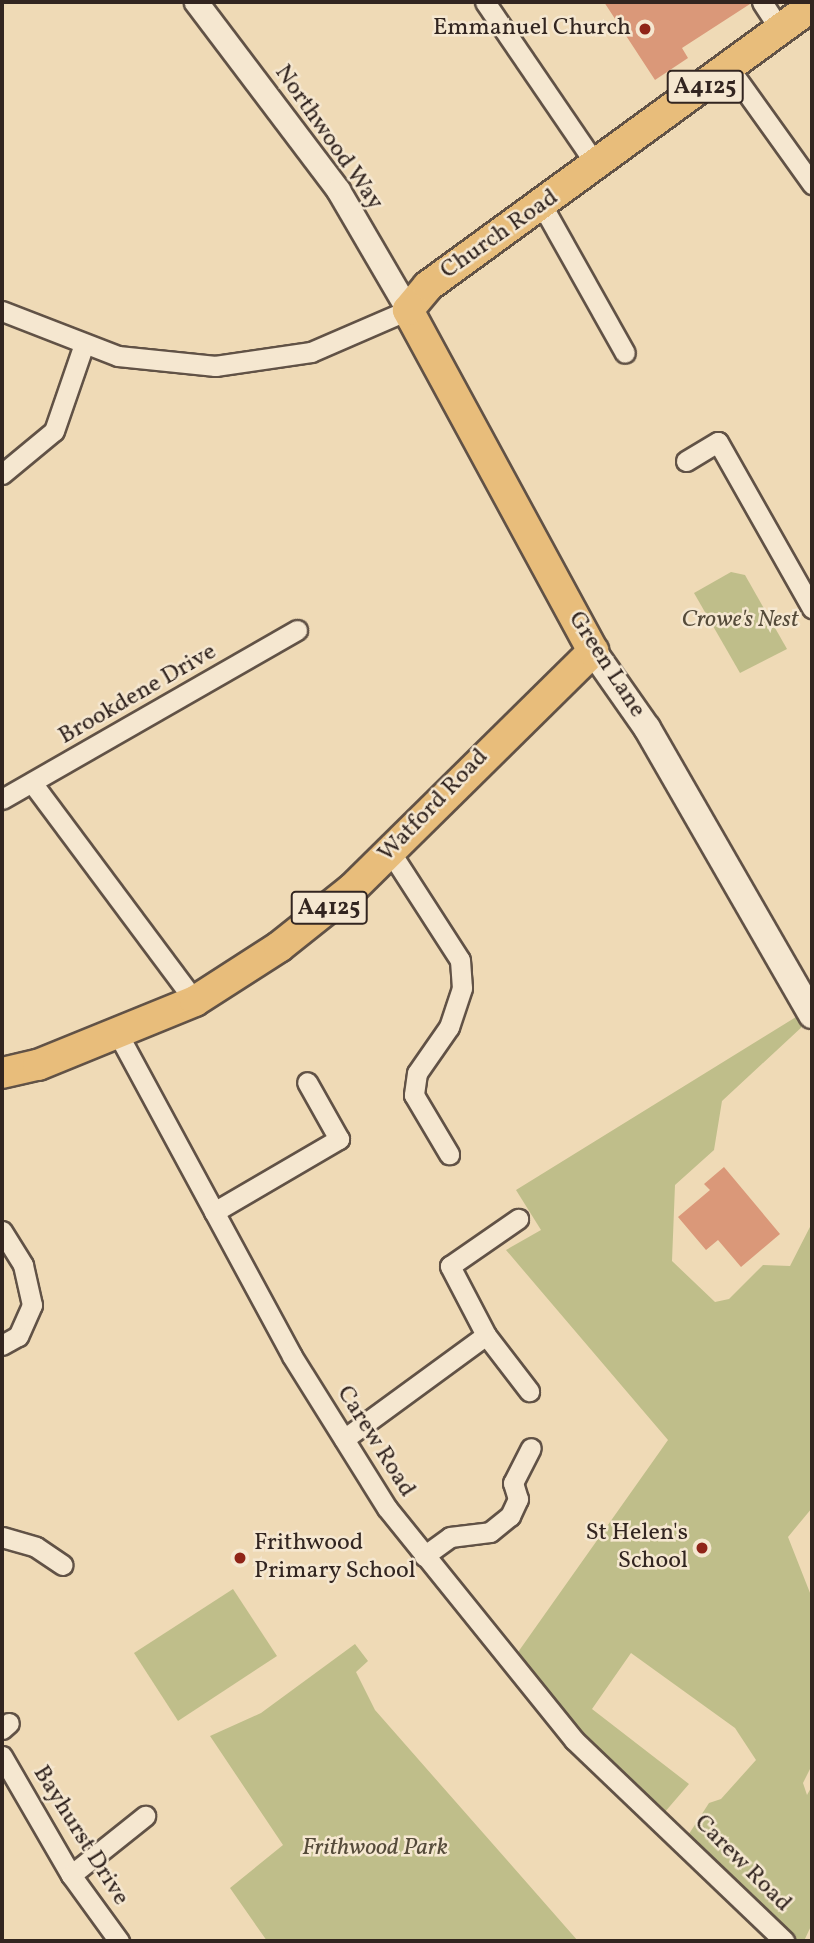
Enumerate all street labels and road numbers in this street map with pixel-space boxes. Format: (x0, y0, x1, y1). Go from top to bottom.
street label: Northwood Way (267, 60, 389, 216)
road number: A4125 (666, 68, 744, 106)
street label: Church Road (436, 184, 564, 286)
street label: Green Lane (561, 607, 651, 723)
street label: Brookdene Drive (54, 638, 222, 752)
street label: Watford Road (373, 743, 495, 869)
road number: A4125 (290, 888, 368, 928)
street label: Carew Road (329, 1381, 421, 1503)
street label: Bayhurst Drive (26, 1761, 134, 1911)
street label: Carew Road (687, 1809, 797, 1919)

